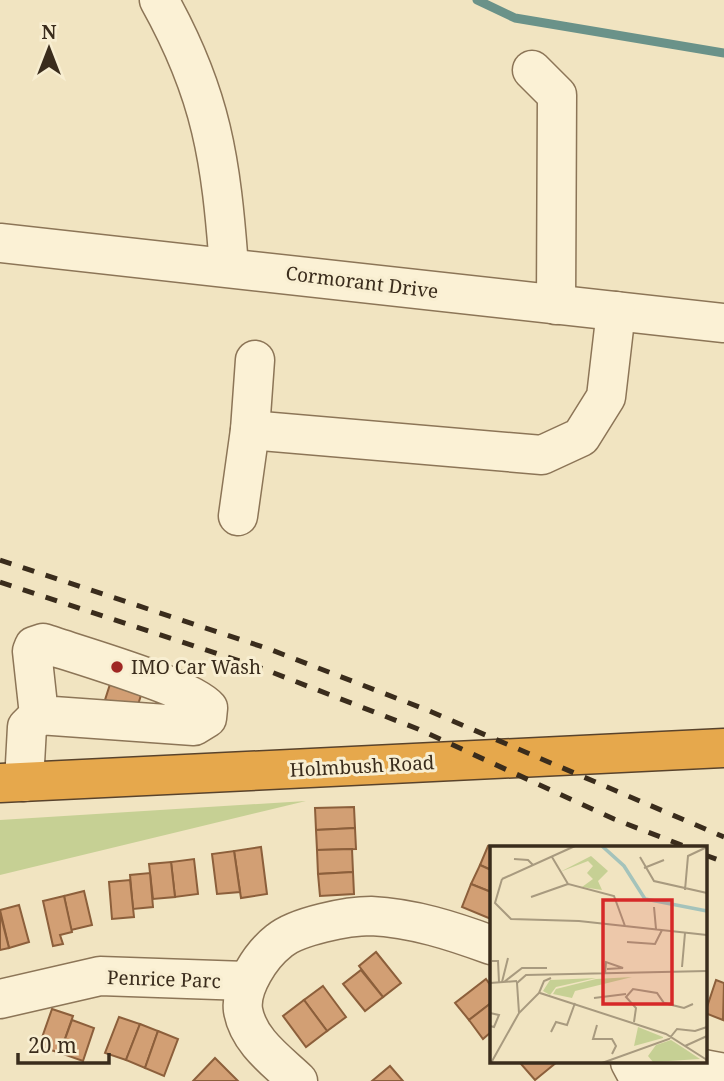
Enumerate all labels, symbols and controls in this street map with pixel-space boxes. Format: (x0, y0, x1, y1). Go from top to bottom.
north arrow (14, 14, 84, 84)
text: N (42, 19, 57, 45)
street label: Cormorant Drive (284, 260, 440, 304)
place label: IMO Car Wash (131, 654, 261, 680)
marker: IMO Car Wash (109, 659, 125, 675)
street label: Holmbush Road (289, 749, 435, 783)
inset map (490, 846, 706, 1064)
street label: Penrice Parc (107, 964, 221, 994)
scale bar (18, 1021, 108, 1066)
text: 20 m (28, 1031, 77, 1059)

